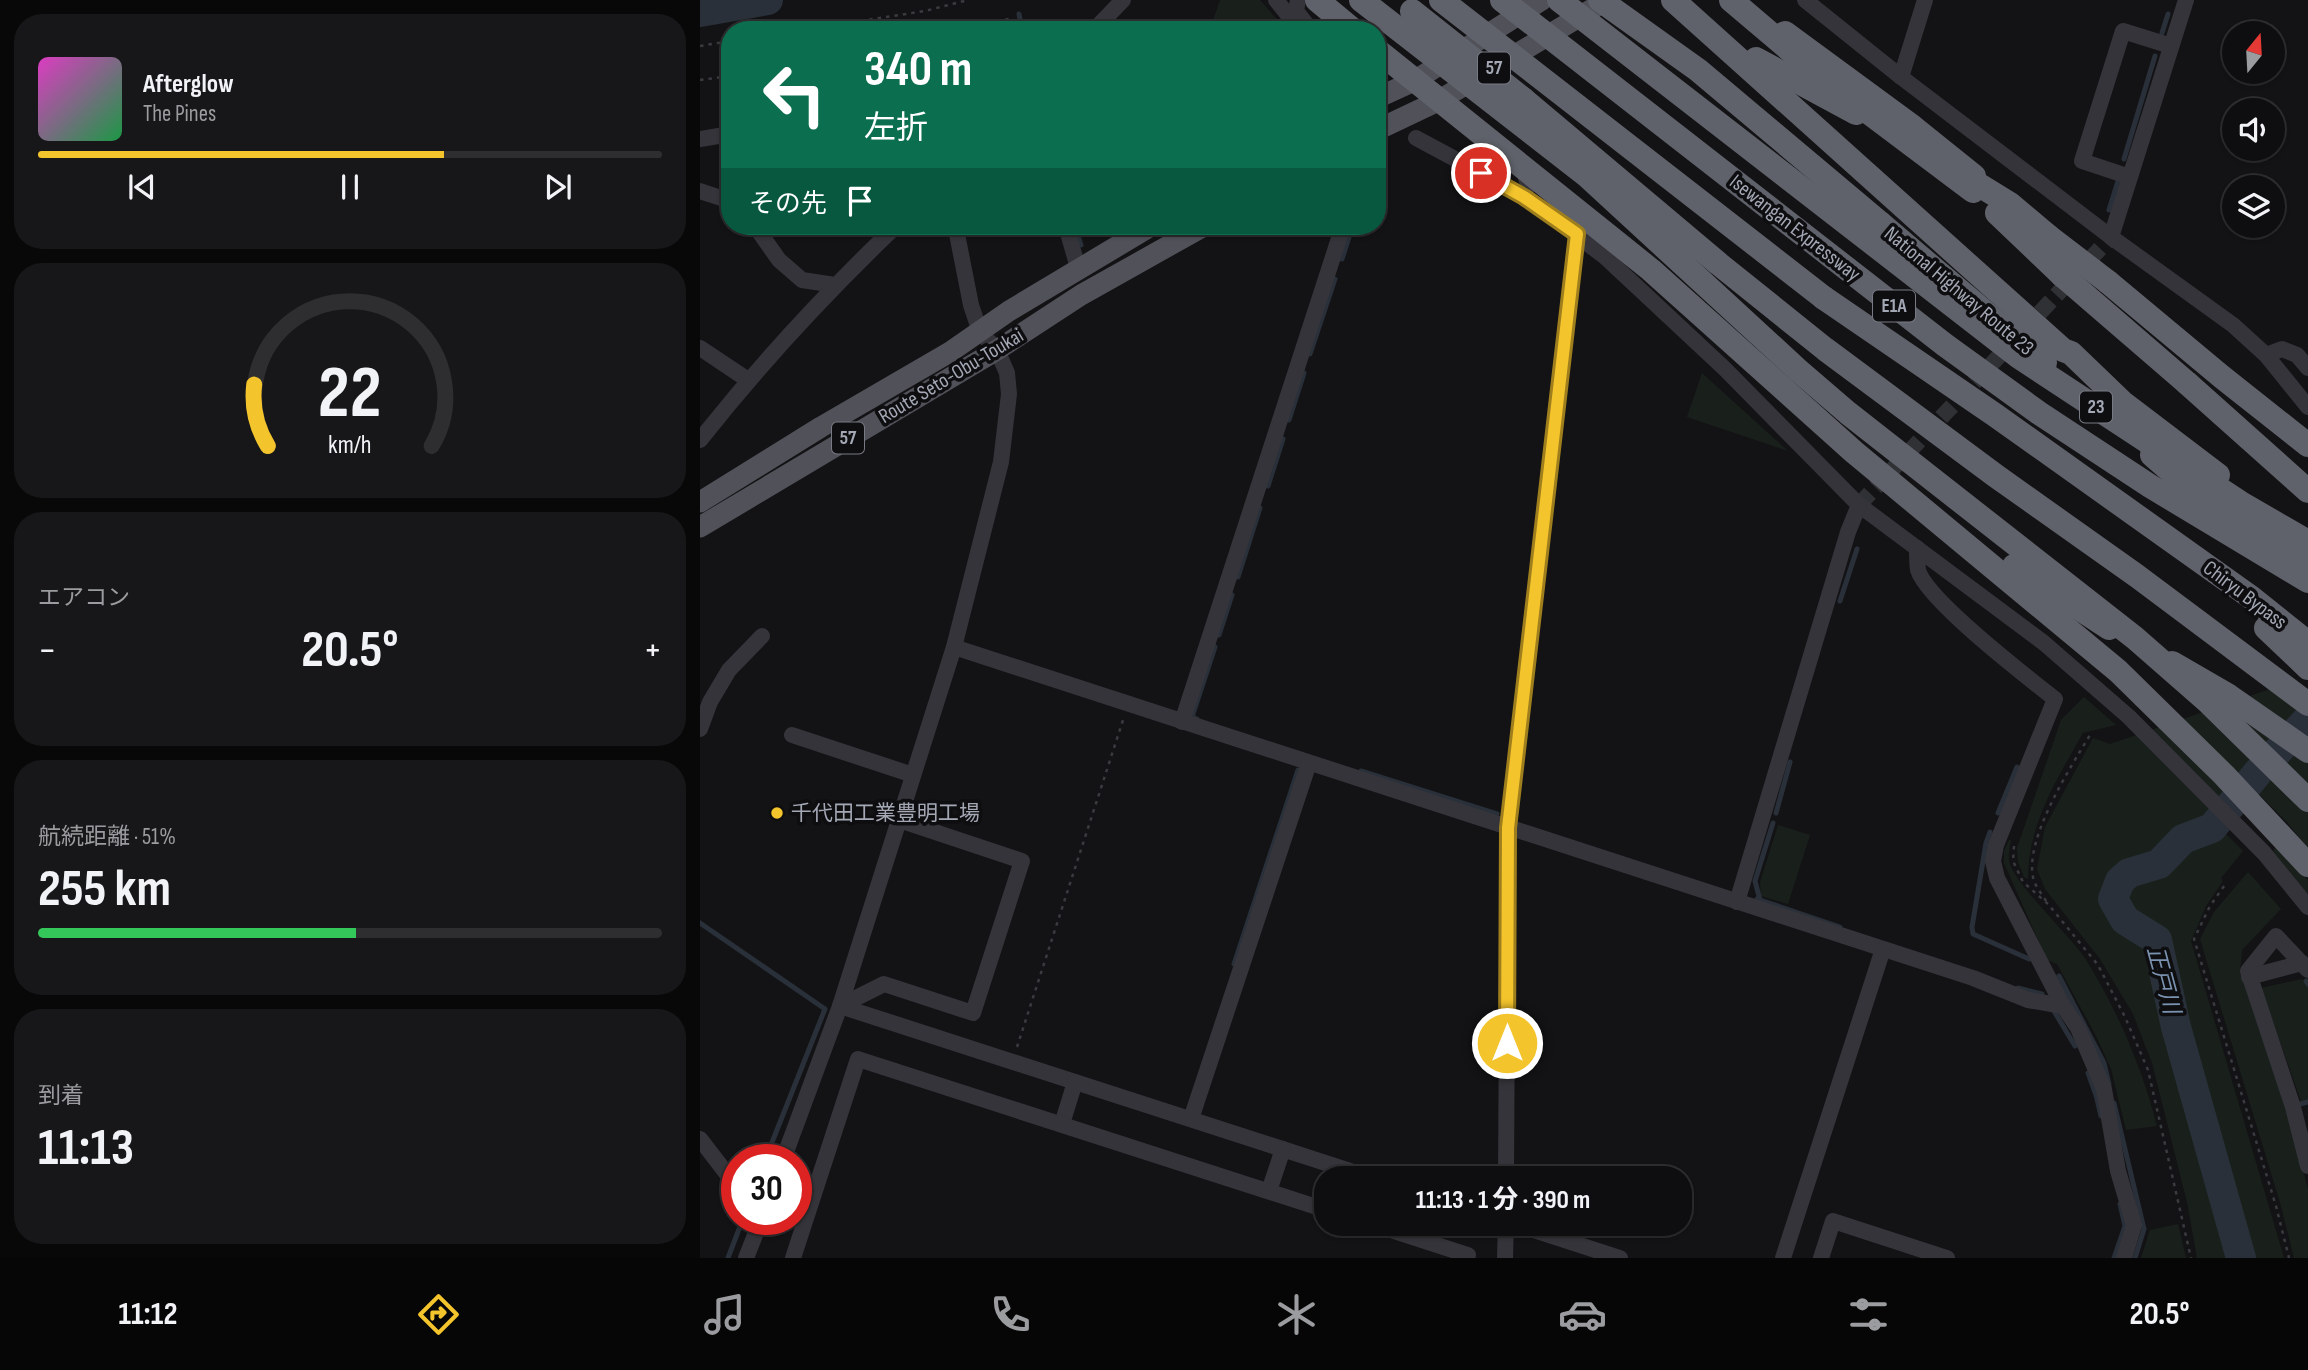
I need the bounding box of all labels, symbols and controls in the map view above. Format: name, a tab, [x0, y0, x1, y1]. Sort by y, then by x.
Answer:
north arrow	[2222, 21, 2286, 84]
map controls	[2222, 21, 2285, 238]
text: 340 m	[864, 41, 972, 100]
icon: left	[749, 49, 840, 140]
road number: 57	[1478, 52, 1510, 83]
text: Afterglow	[143, 69, 234, 100]
button: sound	[2222, 98, 2285, 161]
text: The Pines	[143, 100, 216, 128]
text: 左折	[864, 109, 928, 148]
pin	[1451, 143, 1511, 203]
icon: arrive	[1462, 154, 1500, 192]
icon: previous	[123, 168, 161, 206]
icon: pause	[331, 168, 369, 206]
icon: next	[539, 168, 577, 206]
street label: Isewangan Expressway	[1725, 169, 1865, 287]
button: layers	[2222, 175, 2285, 238]
icon: arrive	[841, 182, 879, 220]
text: その先	[749, 189, 827, 220]
street label: National Highway Route 23	[1879, 221, 2039, 361]
road number: E1A	[1873, 290, 1915, 322]
street label: Route Seto-Obu-Toukai	[874, 323, 1028, 429]
text: 22	[318, 351, 382, 439]
road number: 23	[2080, 392, 2112, 422]
road number: 57	[832, 422, 864, 453]
text: km/h	[328, 430, 372, 461]
street label: Chiryu Bypass	[2198, 555, 2292, 635]
text: エアコン	[38, 584, 130, 612]
text: 20.5°	[301, 619, 399, 682]
text: −	[38, 628, 57, 673]
text: +	[643, 628, 662, 673]
place label: 千代田工業豊明工場	[791, 801, 980, 826]
marker: 千代田工業豊明工場	[769, 805, 785, 821]
text: 航続距離 · 51%	[38, 823, 176, 851]
text: 255 km	[38, 858, 171, 921]
water label: 正戸川	[2141, 943, 2186, 1020]
position arrow	[1470, 1006, 1544, 1080]
text: 到着	[38, 1082, 84, 1110]
text: 11:13	[38, 1117, 134, 1180]
speed limit sign: 30	[721, 1144, 812, 1235]
text: 11:13 · 1 分 · 390 m	[1416, 1185, 1590, 1216]
icon: directions	[414, 1290, 463, 1339]
icon: music	[700, 1290, 749, 1339]
icon: phone	[986, 1290, 1035, 1339]
icon: climate	[1272, 1290, 1321, 1339]
icon: car	[1558, 1290, 1607, 1339]
icon: filters	[1844, 1290, 1893, 1339]
text: 11:12	[118, 1295, 178, 1334]
text: 20.5°	[2130, 1295, 2189, 1334]

